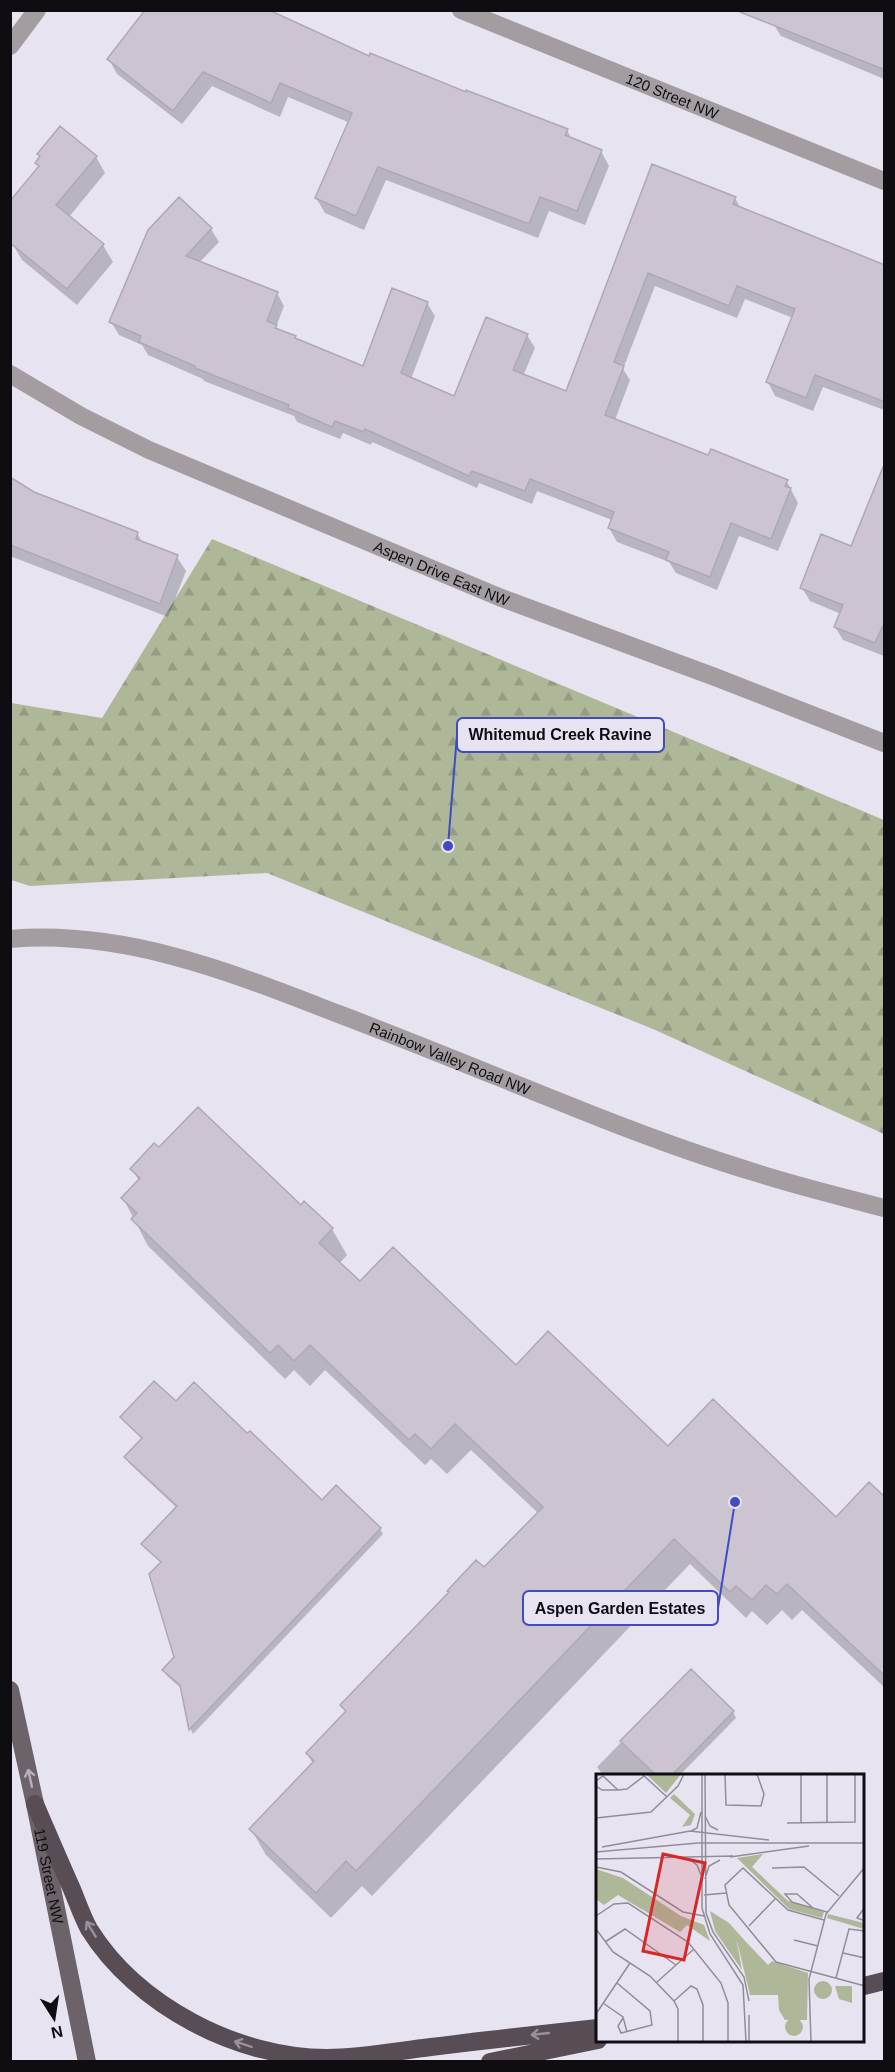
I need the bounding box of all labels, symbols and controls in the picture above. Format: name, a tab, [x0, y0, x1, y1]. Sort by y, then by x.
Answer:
street label: 120 Street NW	[624, 69, 722, 122]
street label: Aspen Drive East NW	[372, 537, 513, 609]
callout: Whitemud Creek Ravine	[457, 718, 664, 752]
text: Whitemud Creek Ravine	[468, 726, 652, 743]
street label: Rainbow Valley Road NW	[367, 1018, 534, 1098]
callout: Aspen Garden Estates	[523, 1591, 718, 1625]
text: Aspen Garden Estates	[535, 1600, 705, 1617]
one-way arrow	[23, 1768, 35, 1787]
inset map	[596, 1774, 865, 2042]
street label: 119 Street NW	[32, 1826, 68, 1926]
one-way arrow	[84, 1920, 97, 1937]
north arrow	[24, 1988, 84, 2048]
text: N	[50, 2023, 64, 2042]
one-way arrow	[530, 2029, 550, 2040]
one-way arrow	[234, 2038, 253, 2049]

